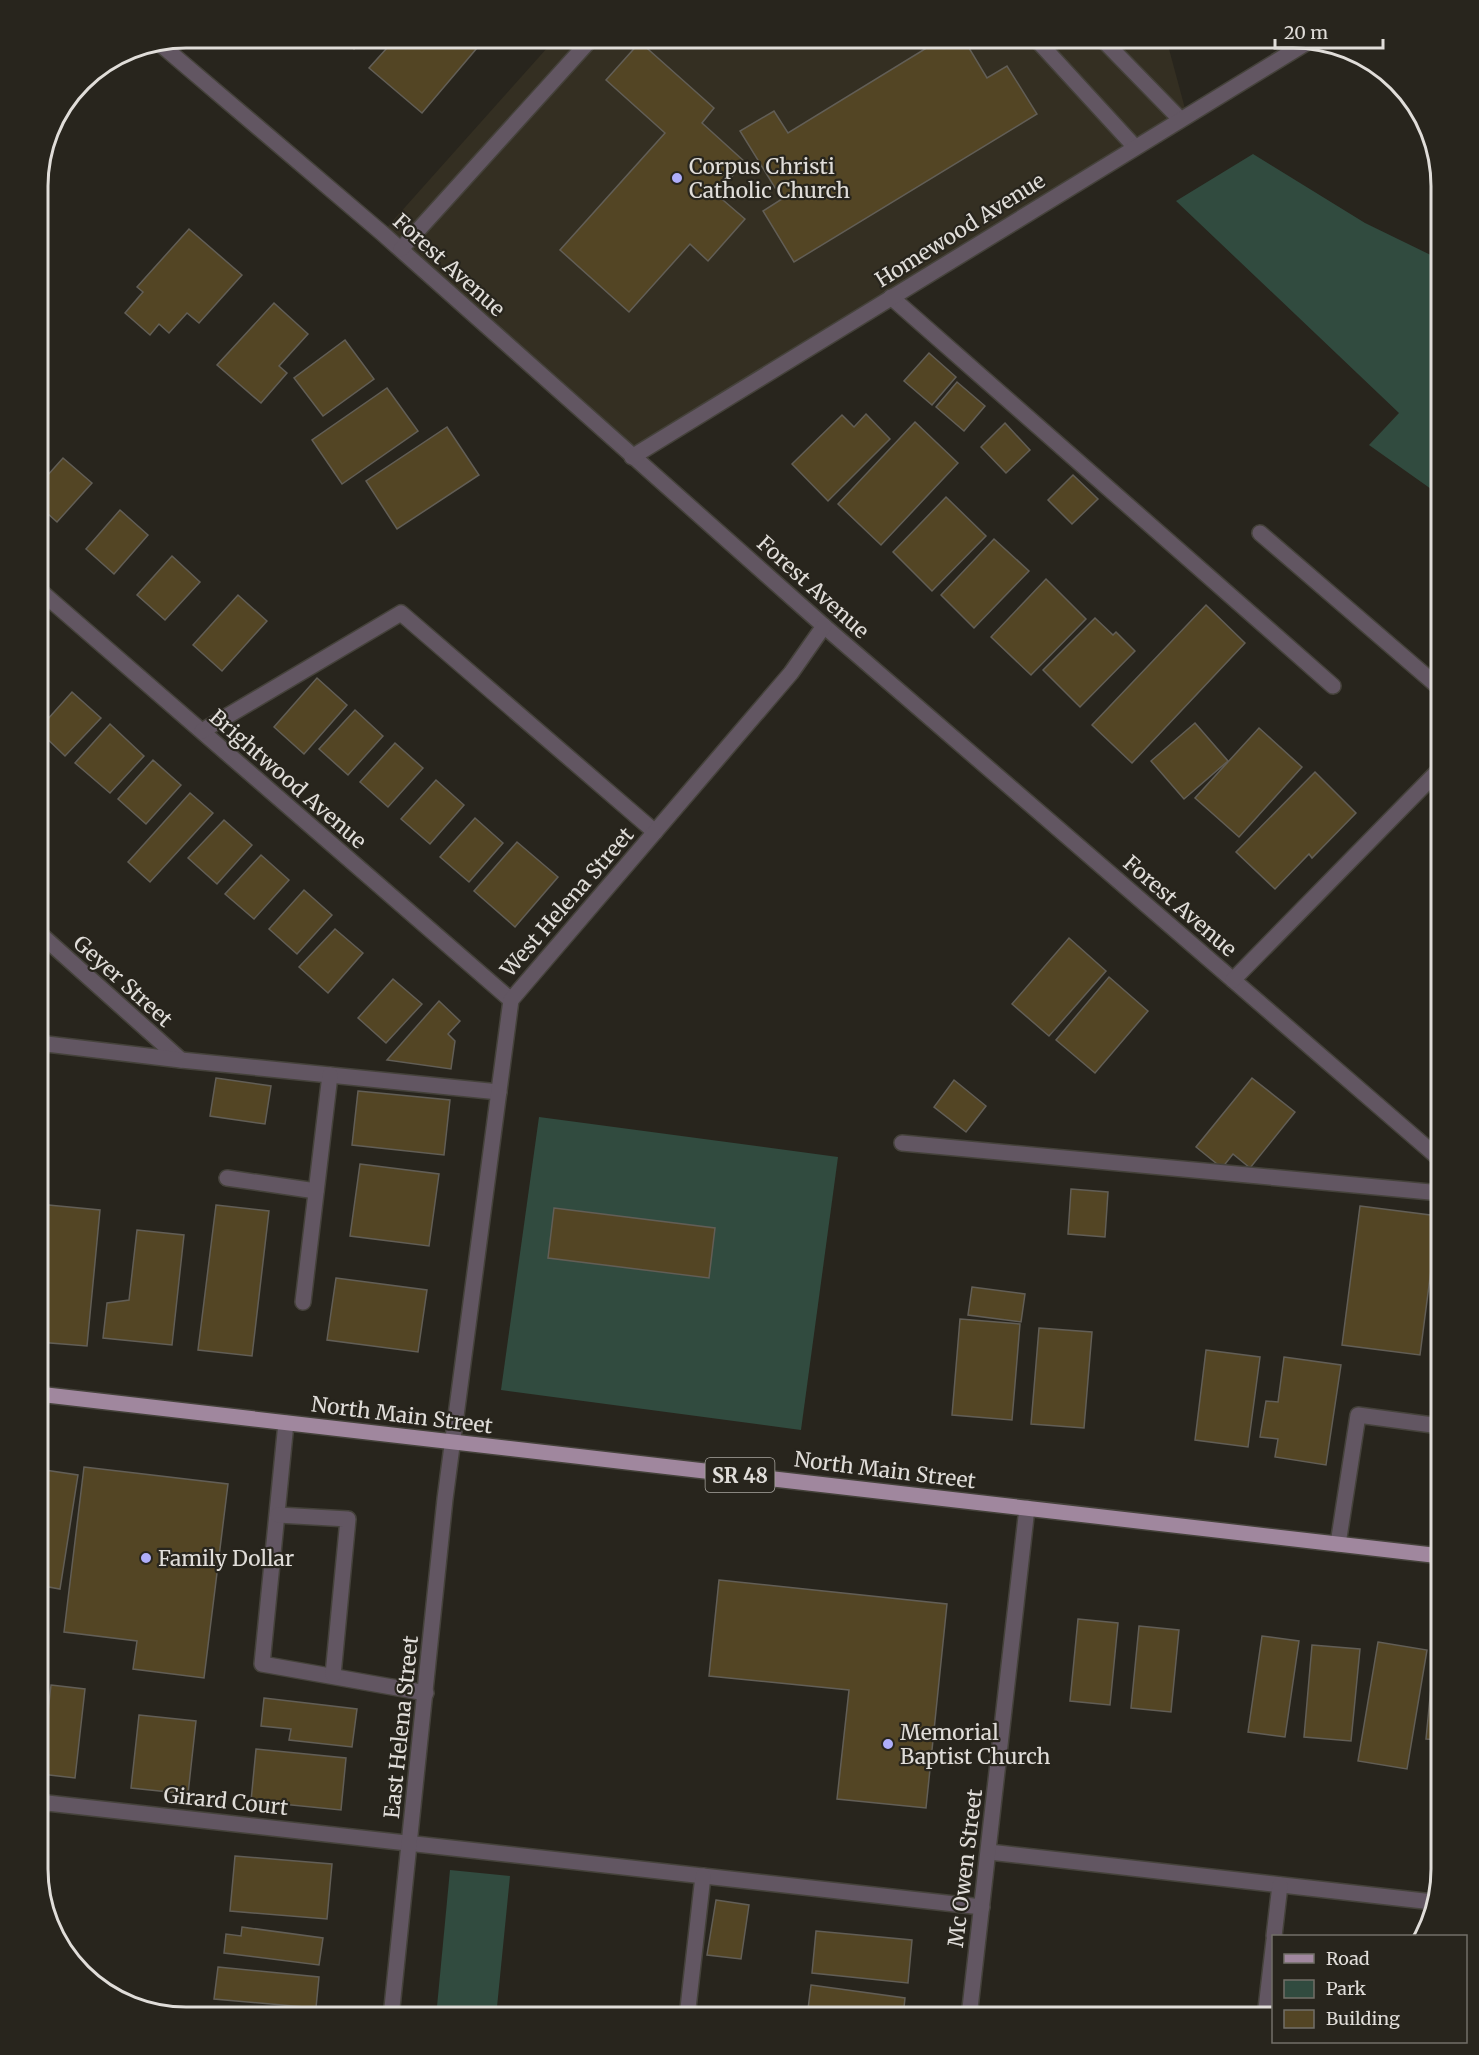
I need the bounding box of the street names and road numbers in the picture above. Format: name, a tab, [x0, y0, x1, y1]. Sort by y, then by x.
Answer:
street label: Homewood Avenue	[870, 167, 1050, 293]
street label: Forest Avenue	[387, 208, 511, 322]
street label: Forest Avenue	[751, 530, 875, 644]
street label: Brightwood Avenue	[204, 704, 372, 855]
street label: West Helena Street	[494, 822, 639, 983]
street label: Forest Avenue	[1118, 849, 1242, 963]
street label: Geyer Street	[68, 929, 178, 1033]
street label: North Main Street	[310, 1390, 494, 1440]
street label: North Main Street	[793, 1445, 977, 1495]
road number: SR 48	[706, 1458, 774, 1492]
street label: East Helena Street	[378, 1634, 424, 1820]
street label: Girard Court	[162, 1781, 290, 1821]
street label: Mc Owen Street	[942, 1787, 988, 1949]

